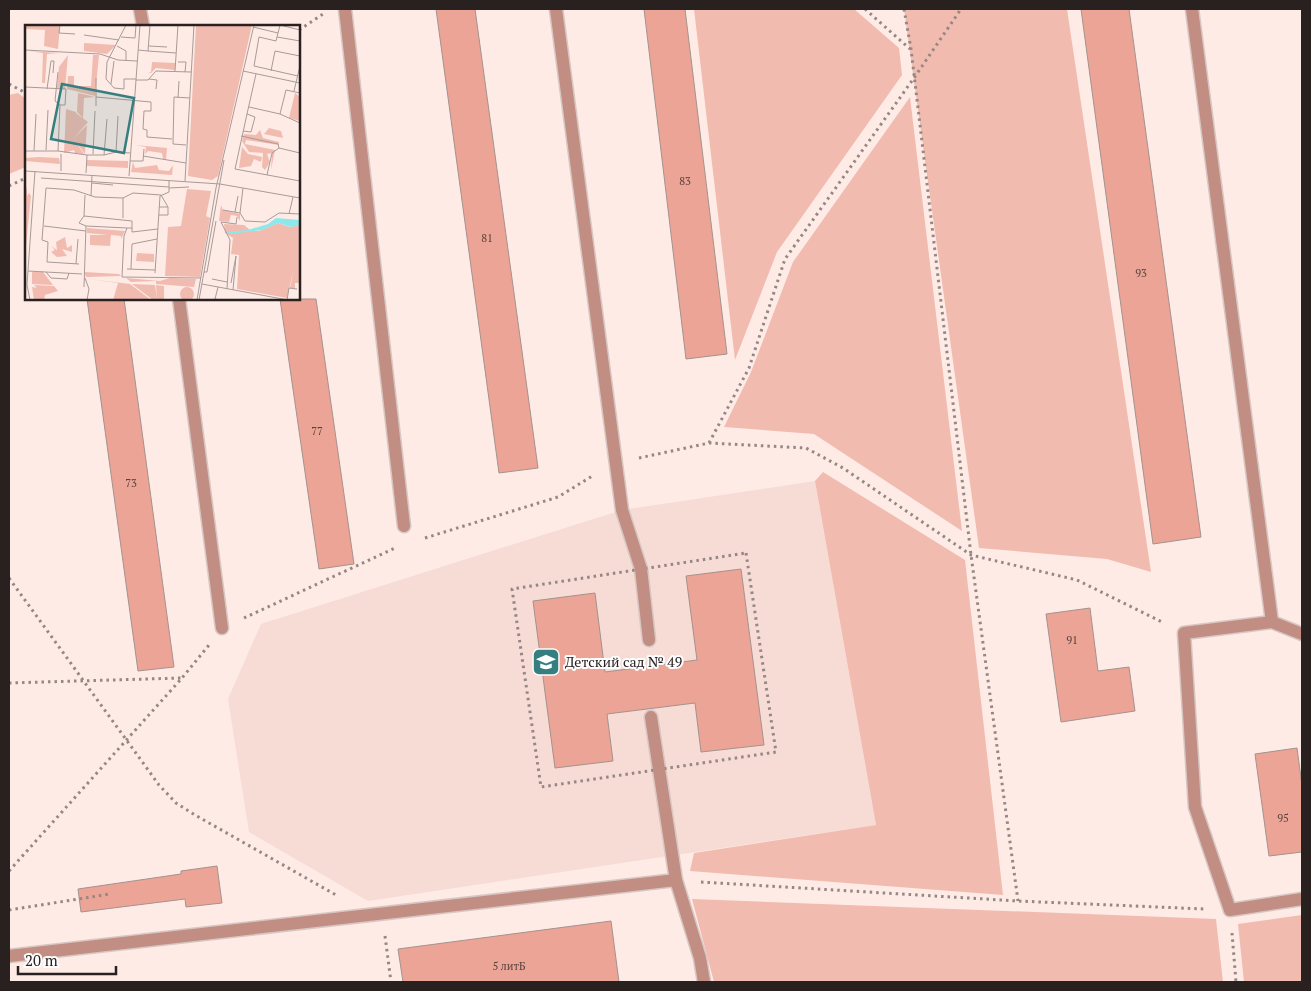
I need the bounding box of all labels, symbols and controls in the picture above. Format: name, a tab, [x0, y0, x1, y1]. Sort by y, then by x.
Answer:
inset map	[25, 25, 300, 300]
house number: 83	[679, 174, 691, 188]
house number: 81	[481, 231, 493, 245]
house number: 93	[1135, 266, 1147, 280]
house number: 77	[311, 424, 323, 438]
house number: 73	[125, 476, 137, 490]
house number: 91	[1066, 633, 1078, 647]
school or university icon: Детский сад № 49	[531, 647, 561, 677]
place label: Детский сад № 49	[565, 652, 682, 671]
house number: 95	[1277, 811, 1289, 825]
scale bar	[18, 944, 115, 976]
text: 20 m	[25, 950, 58, 970]
house number: 5 литБ	[492, 959, 526, 973]

